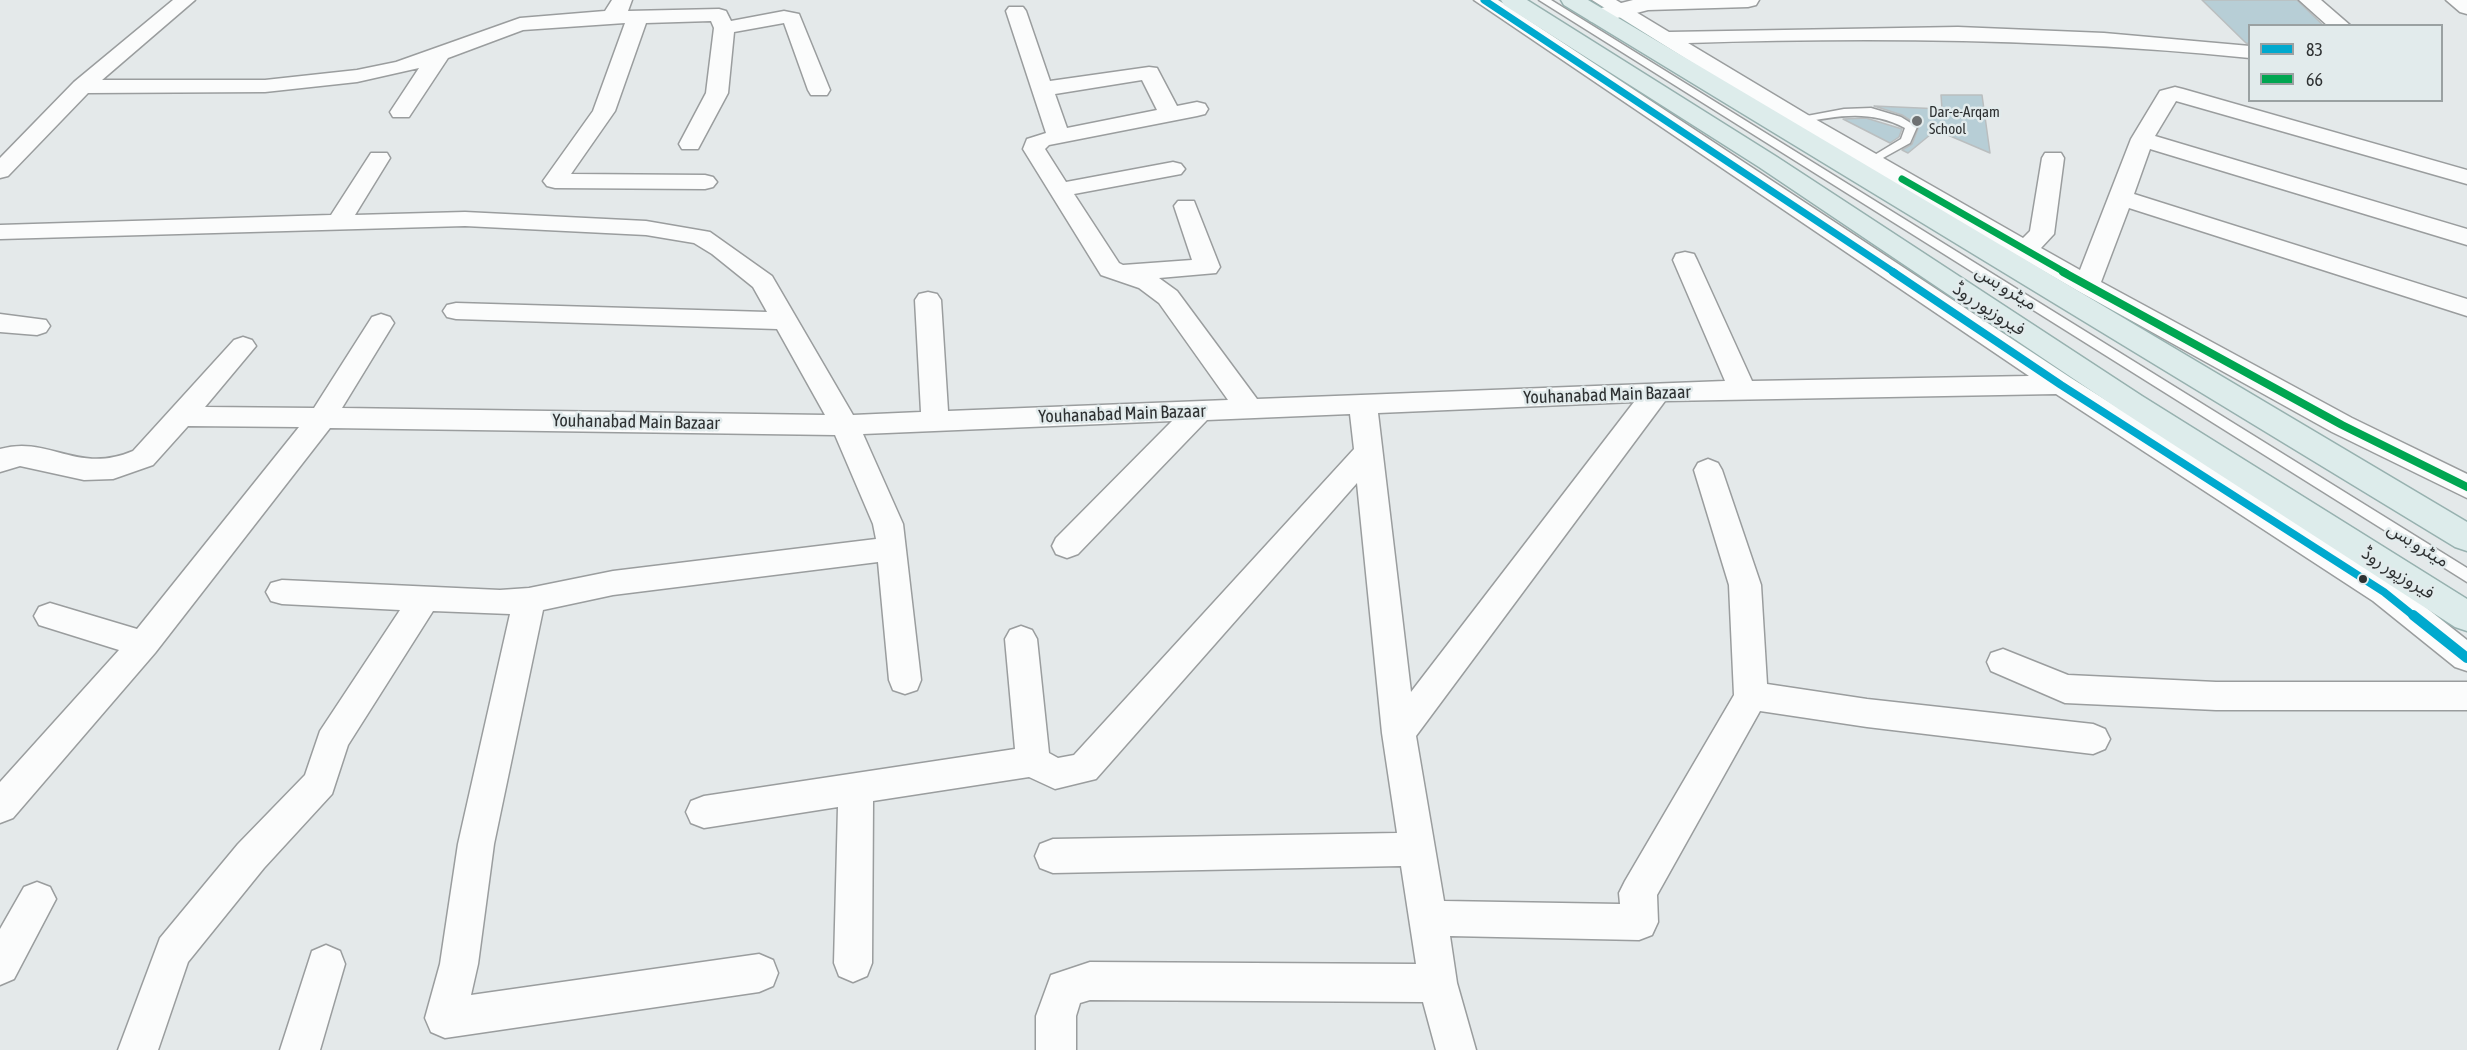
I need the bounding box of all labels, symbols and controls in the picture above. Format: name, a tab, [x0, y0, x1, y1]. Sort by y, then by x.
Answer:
legend	[2248, 24, 2443, 102]
text: 83	[2306, 39, 2323, 60]
text: 66	[2306, 69, 2323, 90]
place label: Dar-e-Arqam School	[1929, 103, 2000, 138]
marker: Dar-e-Arqam School	[1910, 114, 1924, 128]
street label: میٹرو بس	[1971, 261, 2041, 315]
street label: فیروزپور روڈ	[1949, 278, 2029, 340]
street label: Youhanabad Main Bazaar	[1523, 381, 1691, 409]
street label: Youhanabad Main Bazaar	[1038, 400, 1206, 428]
street label: Youhanabad Main Bazaar	[552, 410, 720, 434]
street label: میٹرو بس	[2383, 518, 2453, 572]
street label: فیروزپور روڈ	[2357, 542, 2439, 604]
unlabelled marker	[2357, 573, 2369, 585]

